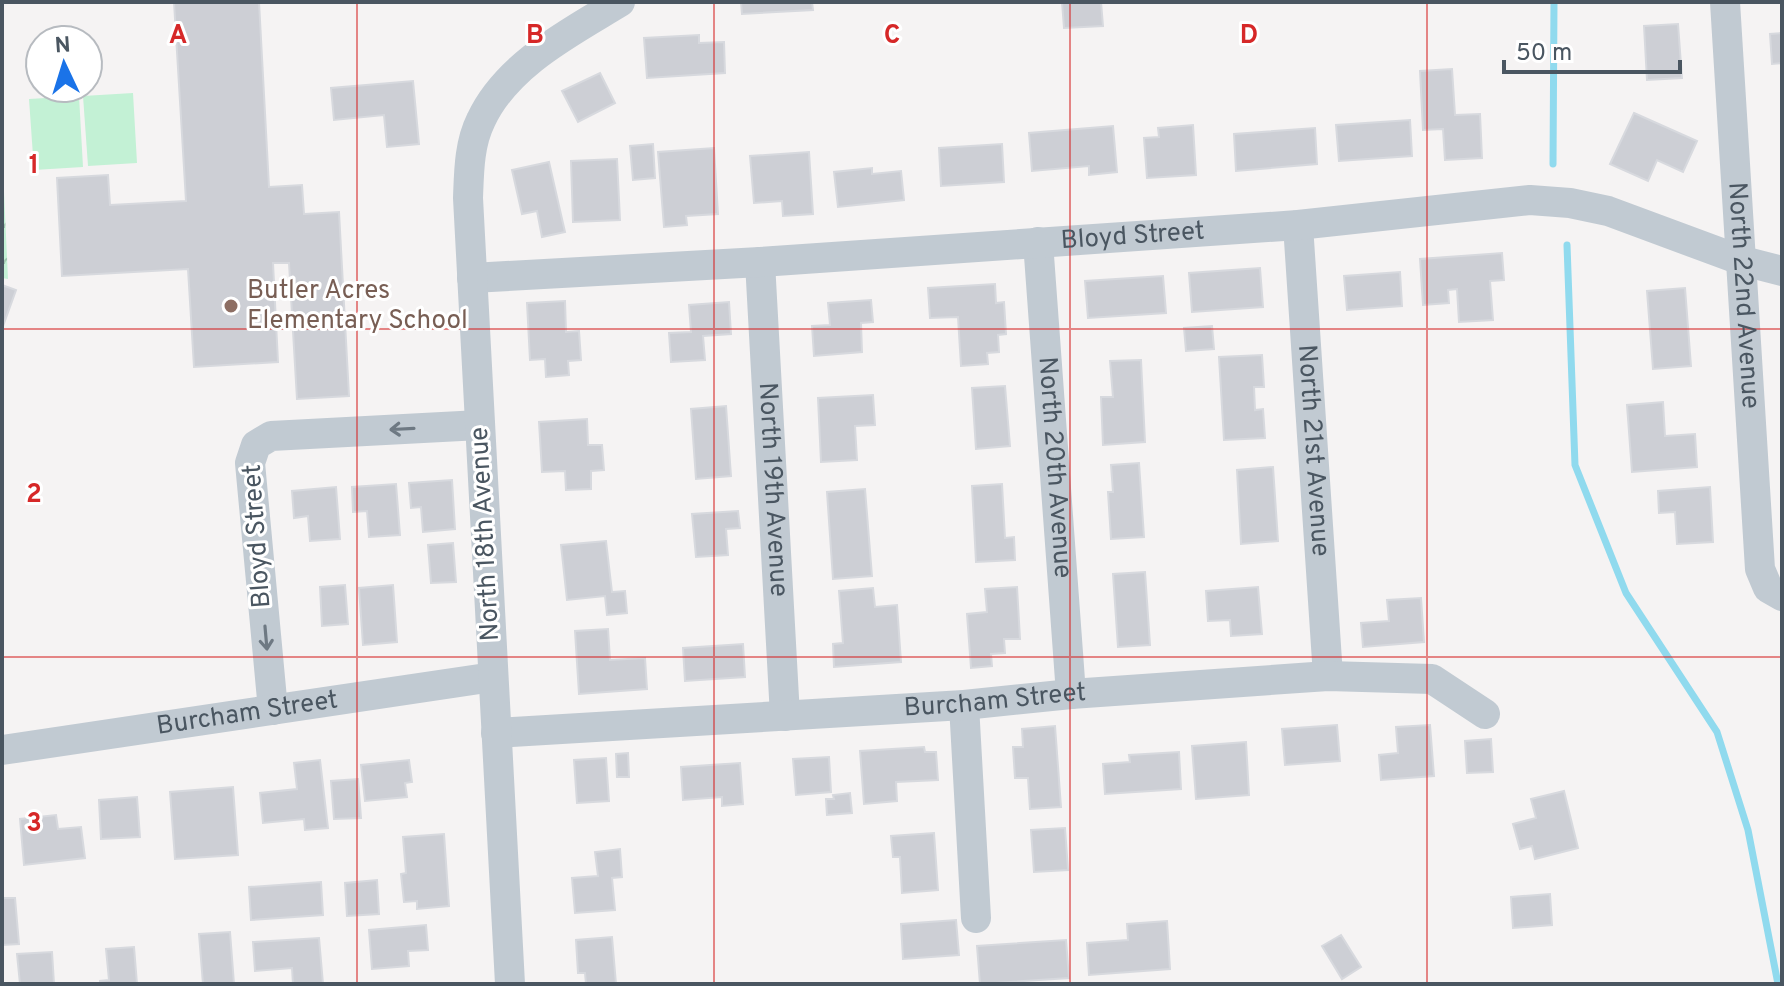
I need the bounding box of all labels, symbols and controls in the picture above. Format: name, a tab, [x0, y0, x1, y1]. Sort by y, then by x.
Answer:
text: A	[169, 20, 187, 53]
text: B	[526, 20, 544, 53]
text: C	[884, 20, 900, 53]
text: D	[1240, 20, 1258, 53]
north arrow	[24, 24, 104, 104]
scale bar	[1504, 24, 1680, 74]
text: N	[54, 33, 72, 61]
text: 50 m	[1516, 39, 1572, 69]
text: 1	[29, 150, 39, 183]
street label: North 22nd Avenue	[1720, 181, 1767, 410]
street label: Bloyd Street	[1060, 215, 1206, 258]
place label: Butler Acres Elementary School	[247, 275, 468, 338]
marker: Butler Acres Elementary School	[222, 297, 240, 315]
street label: North 21st Avenue	[1289, 343, 1337, 558]
street label: North 20th Avenue	[1030, 355, 1079, 579]
street label: North 19th Avenue	[750, 382, 795, 598]
one-way arrow	[389, 422, 416, 437]
street label: North 18th Avenue	[464, 426, 508, 642]
street label: Bloyd Street	[237, 463, 279, 609]
text: 2	[26, 479, 42, 512]
one-way arrow	[259, 624, 274, 650]
street label: Burcham Street	[903, 676, 1087, 725]
street label: Burcham Street	[154, 684, 340, 743]
text: 3	[26, 808, 42, 841]

